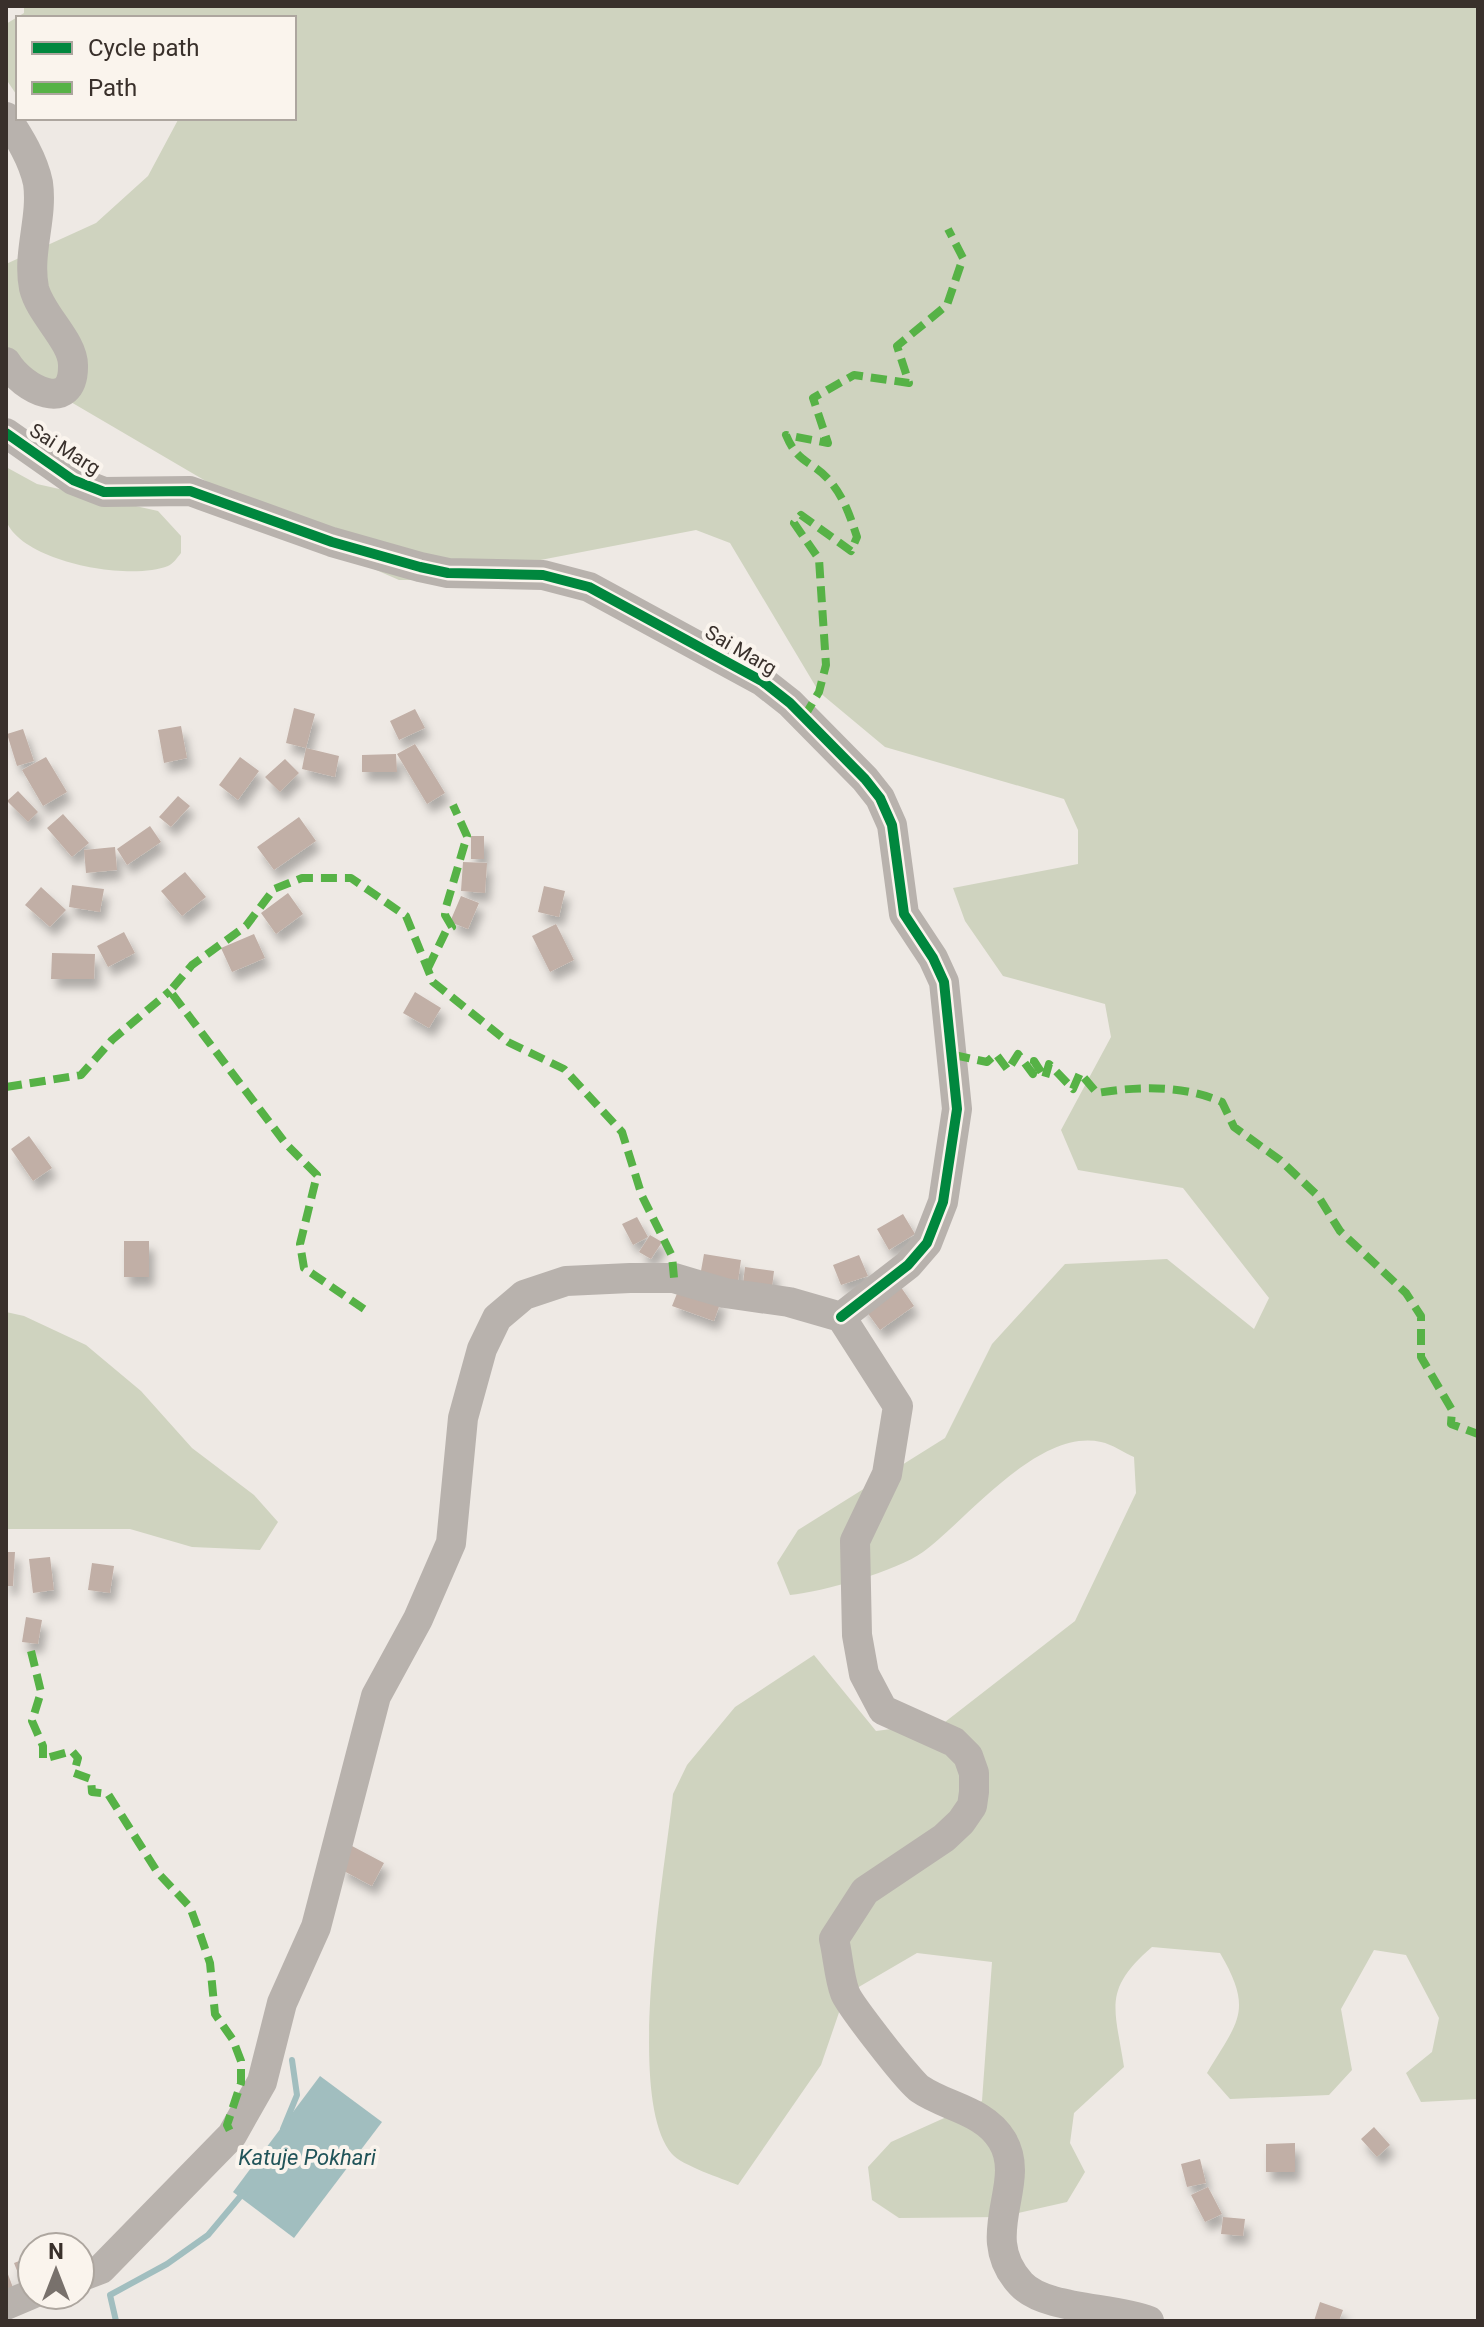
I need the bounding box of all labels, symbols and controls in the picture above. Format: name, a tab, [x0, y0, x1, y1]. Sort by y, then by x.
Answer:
legend	[16, 16, 296, 120]
text: Cycle path	[88, 34, 200, 62]
text: Path	[88, 74, 137, 102]
street label: Sai Marg	[25, 418, 105, 480]
street label: Sai Marg	[701, 620, 781, 680]
water label: Katuje Pokhari	[238, 2145, 377, 2170]
north arrow	[16, 2231, 96, 2311]
text: N	[48, 2239, 64, 2264]

